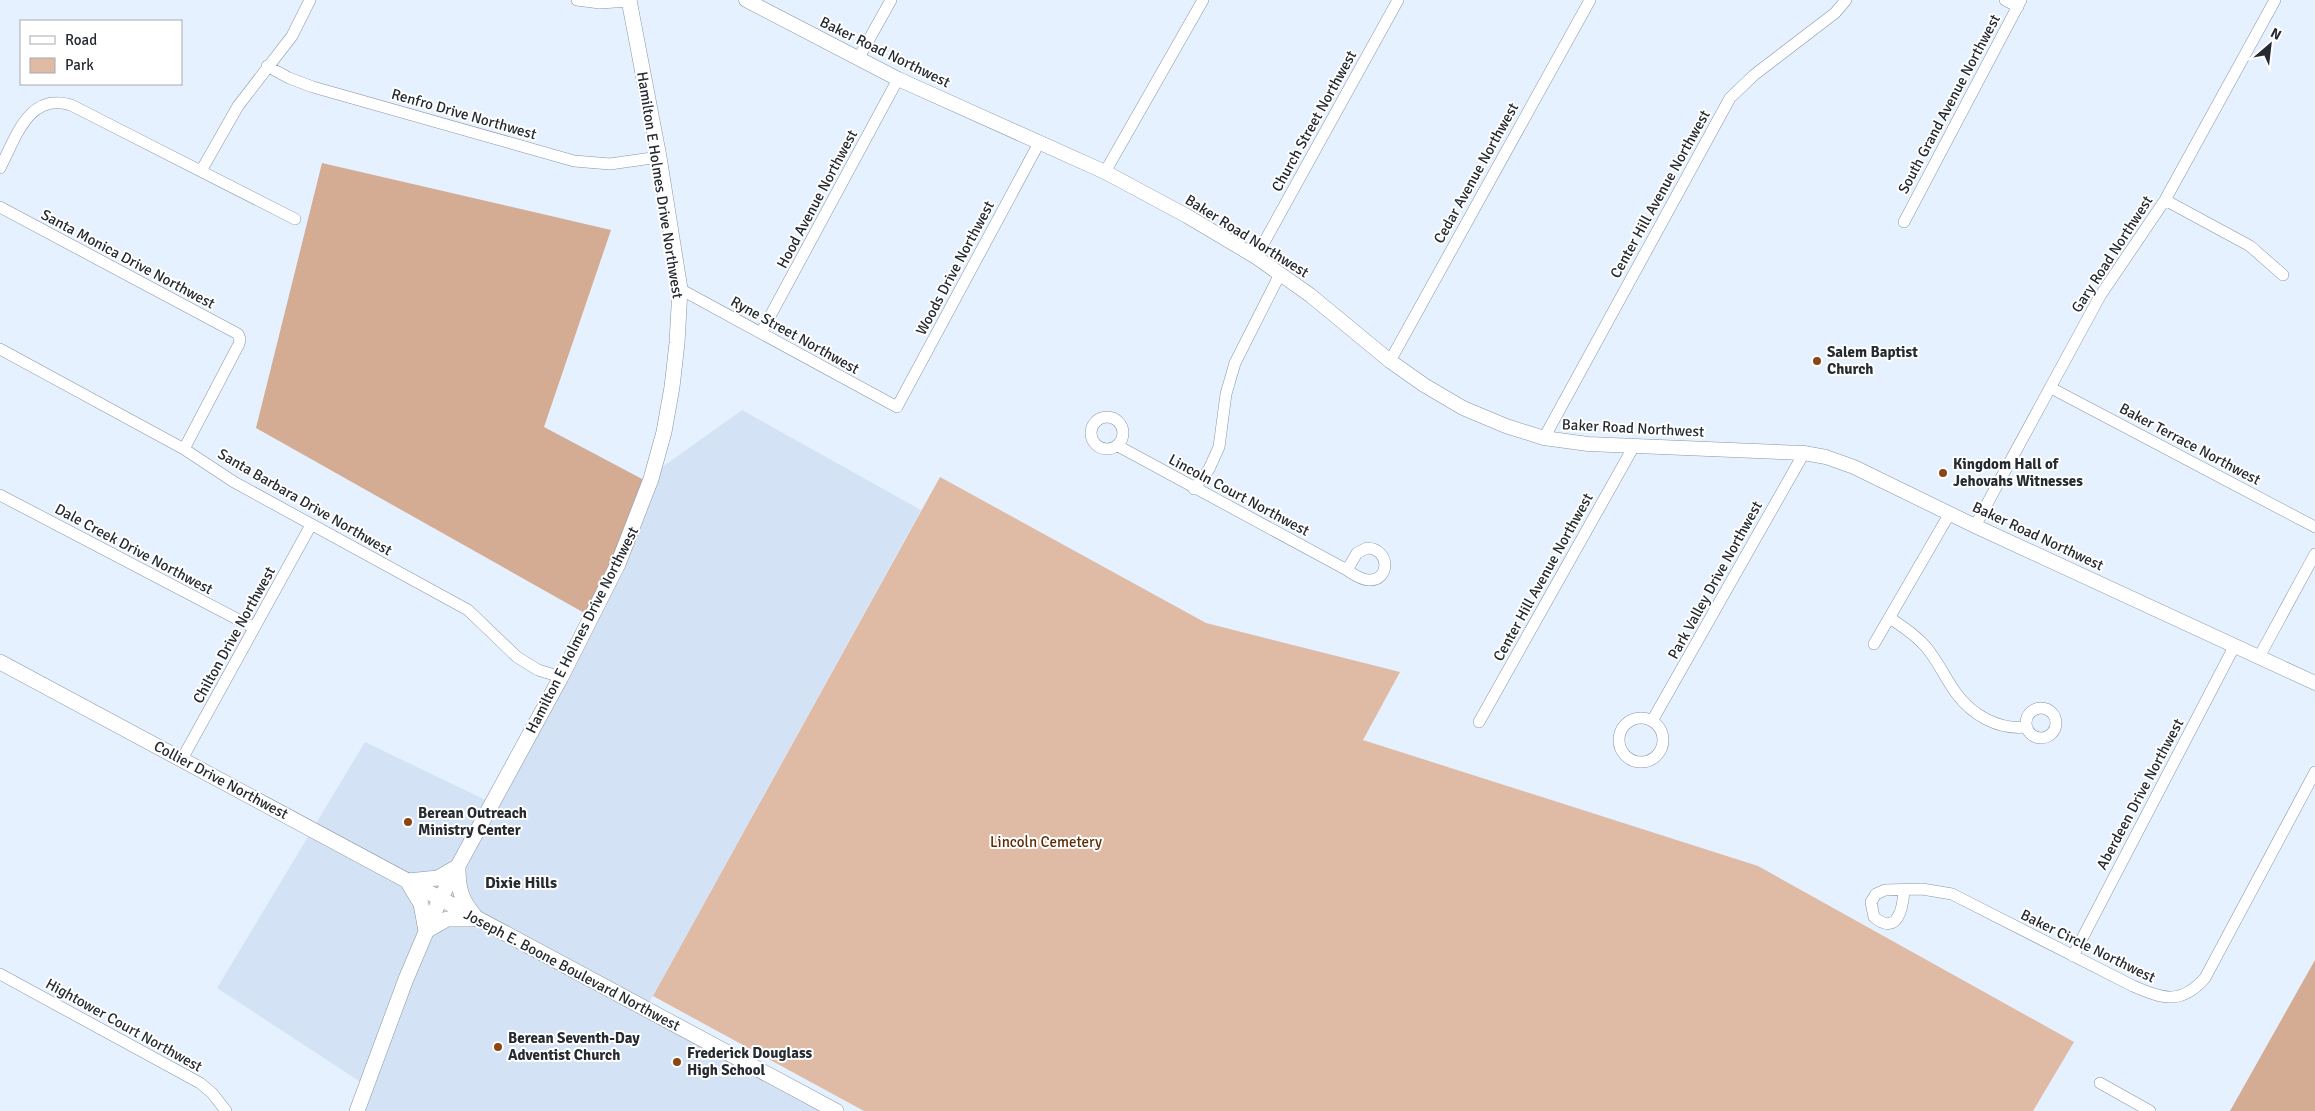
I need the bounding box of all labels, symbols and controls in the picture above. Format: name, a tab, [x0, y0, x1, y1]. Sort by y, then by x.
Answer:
street label: South Grand Avenue Northwest	[1894, 11, 2004, 197]
street label: Baker Road Northwest	[817, 13, 953, 91]
legend	[20, 20, 182, 85]
north arrow	[2245, 20, 2295, 70]
text: N	[2268, 24, 2284, 44]
text: Road	[65, 31, 97, 49]
street label: Church Street Northwest	[1268, 47, 1360, 195]
text: Park	[65, 56, 94, 74]
street label: Hamilton E Holmes Drive Northwest	[633, 70, 687, 300]
street label: Renfro Drive Northwest	[389, 85, 539, 143]
street label: Cedar Avenue Northwest	[1430, 100, 1522, 246]
street label: Center Hill Avenue Northwest	[1606, 107, 1714, 281]
street label: Hood Avenue Northwest	[773, 127, 861, 271]
street label: Baker Road Northwest	[1182, 191, 1312, 281]
street label: Gary Road Northwest	[2067, 192, 2157, 316]
street label: Woods Drive Northwest	[912, 198, 998, 338]
street label: Santa Monica Drive Northwest	[38, 205, 218, 313]
street label: Ryne Street Northwest	[728, 292, 862, 378]
place label: Salem Baptist Church	[1827, 343, 1918, 378]
marker: Salem Baptist Church	[1811, 355, 1823, 367]
street label: Baker Terrace Northwest	[2116, 399, 2264, 489]
street label: Baker Road Northwest	[1561, 415, 1705, 441]
street label: Santa Barbara Drive Northwest	[215, 445, 395, 559]
street label: Lincoln Court Northwest	[1166, 450, 1312, 540]
place label: Kingdom Hall of Jehovahs Witnesses	[1953, 455, 2083, 490]
marker: Kingdom Hall of Jehovahs Witnesses	[1937, 467, 1949, 479]
street label: Center Hill Avenue Northwest	[1489, 490, 1597, 664]
street label: Park Valley Drive Northwest	[1664, 498, 1766, 662]
street label: Baker Road Northwest	[1970, 498, 2106, 574]
street label: Dale Creek Drive Northwest	[52, 500, 216, 598]
street label: Hamilton E Holmes Drive Northwest	[522, 524, 642, 736]
street label: Chilton Drive Northwest	[189, 563, 279, 707]
street label: Aberdeen Drive Northwest	[2093, 715, 2187, 873]
street label: Collier Drive Northwest	[151, 737, 291, 823]
place label: Berean Outreach Ministry Center	[418, 804, 527, 839]
marker: Berean Outreach Ministry Center	[402, 816, 414, 828]
park label: Lincoln Cemetery	[990, 833, 1102, 851]
district label: Dixie Hills	[485, 873, 557, 893]
street label: Joseph E. Boone Boulevard Northwest	[461, 905, 683, 1035]
street label: Baker Circle Northwest	[2018, 906, 2158, 986]
street label: Hightower Court Northwest	[43, 974, 205, 1076]
place label: Berean Seventh-Day Adventist Church	[508, 1029, 640, 1064]
marker: Berean Seventh-Day Adventist Church	[492, 1041, 504, 1053]
place label: Frederick Douglass High School	[687, 1044, 813, 1079]
marker: Frederick Douglass High School	[671, 1056, 683, 1068]

